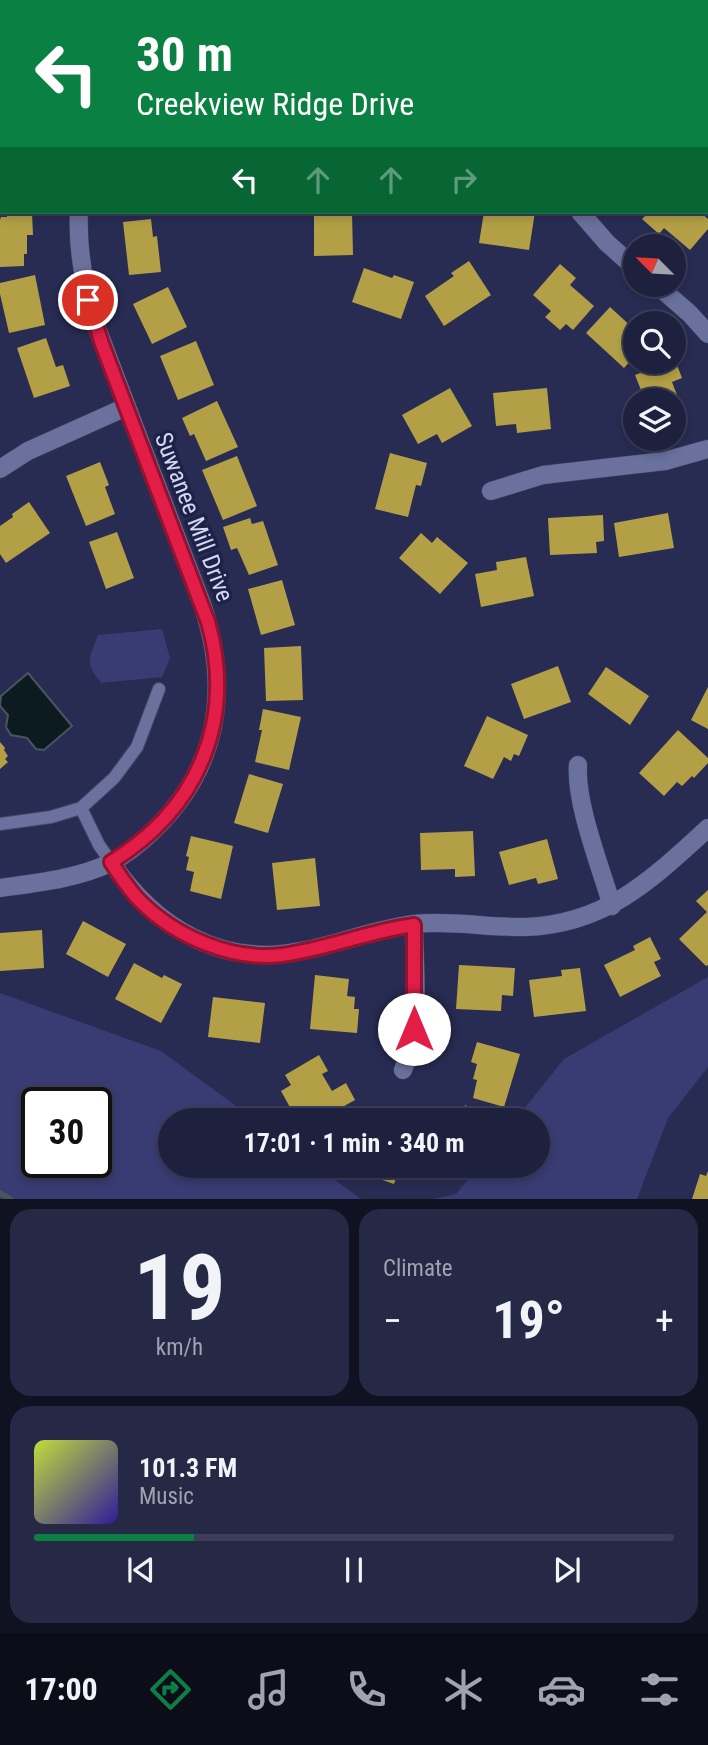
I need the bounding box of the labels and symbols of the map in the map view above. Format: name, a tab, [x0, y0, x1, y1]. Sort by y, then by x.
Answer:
north arrow	[623, 234, 686, 298]
pin	[58, 270, 118, 330]
street label: Suwanee Mill Drive	[149, 429, 239, 605]
position arrow	[377, 992, 451, 1066]
speed limit sign: 30	[21, 1087, 112, 1178]

